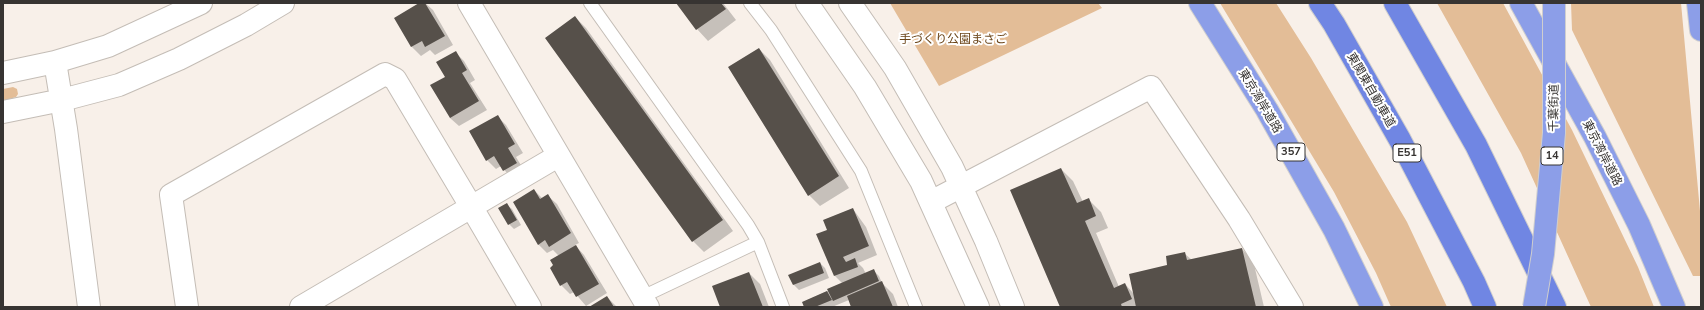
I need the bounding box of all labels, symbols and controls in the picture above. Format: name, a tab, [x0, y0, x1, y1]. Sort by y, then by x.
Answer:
park label: 手づくり公園まさご	[899, 32, 1007, 46]
street label: 東関東自動車道	[1344, 50, 1398, 130]
street label: 東京湾岸道路	[1235, 66, 1285, 136]
street label: 千葉街道	[1546, 84, 1562, 132]
street label: 東京湾岸道路	[1579, 118, 1625, 188]
road number: 357	[1277, 143, 1305, 161]
road number: E51	[1393, 144, 1421, 162]
road number: 14	[1541, 147, 1563, 165]

